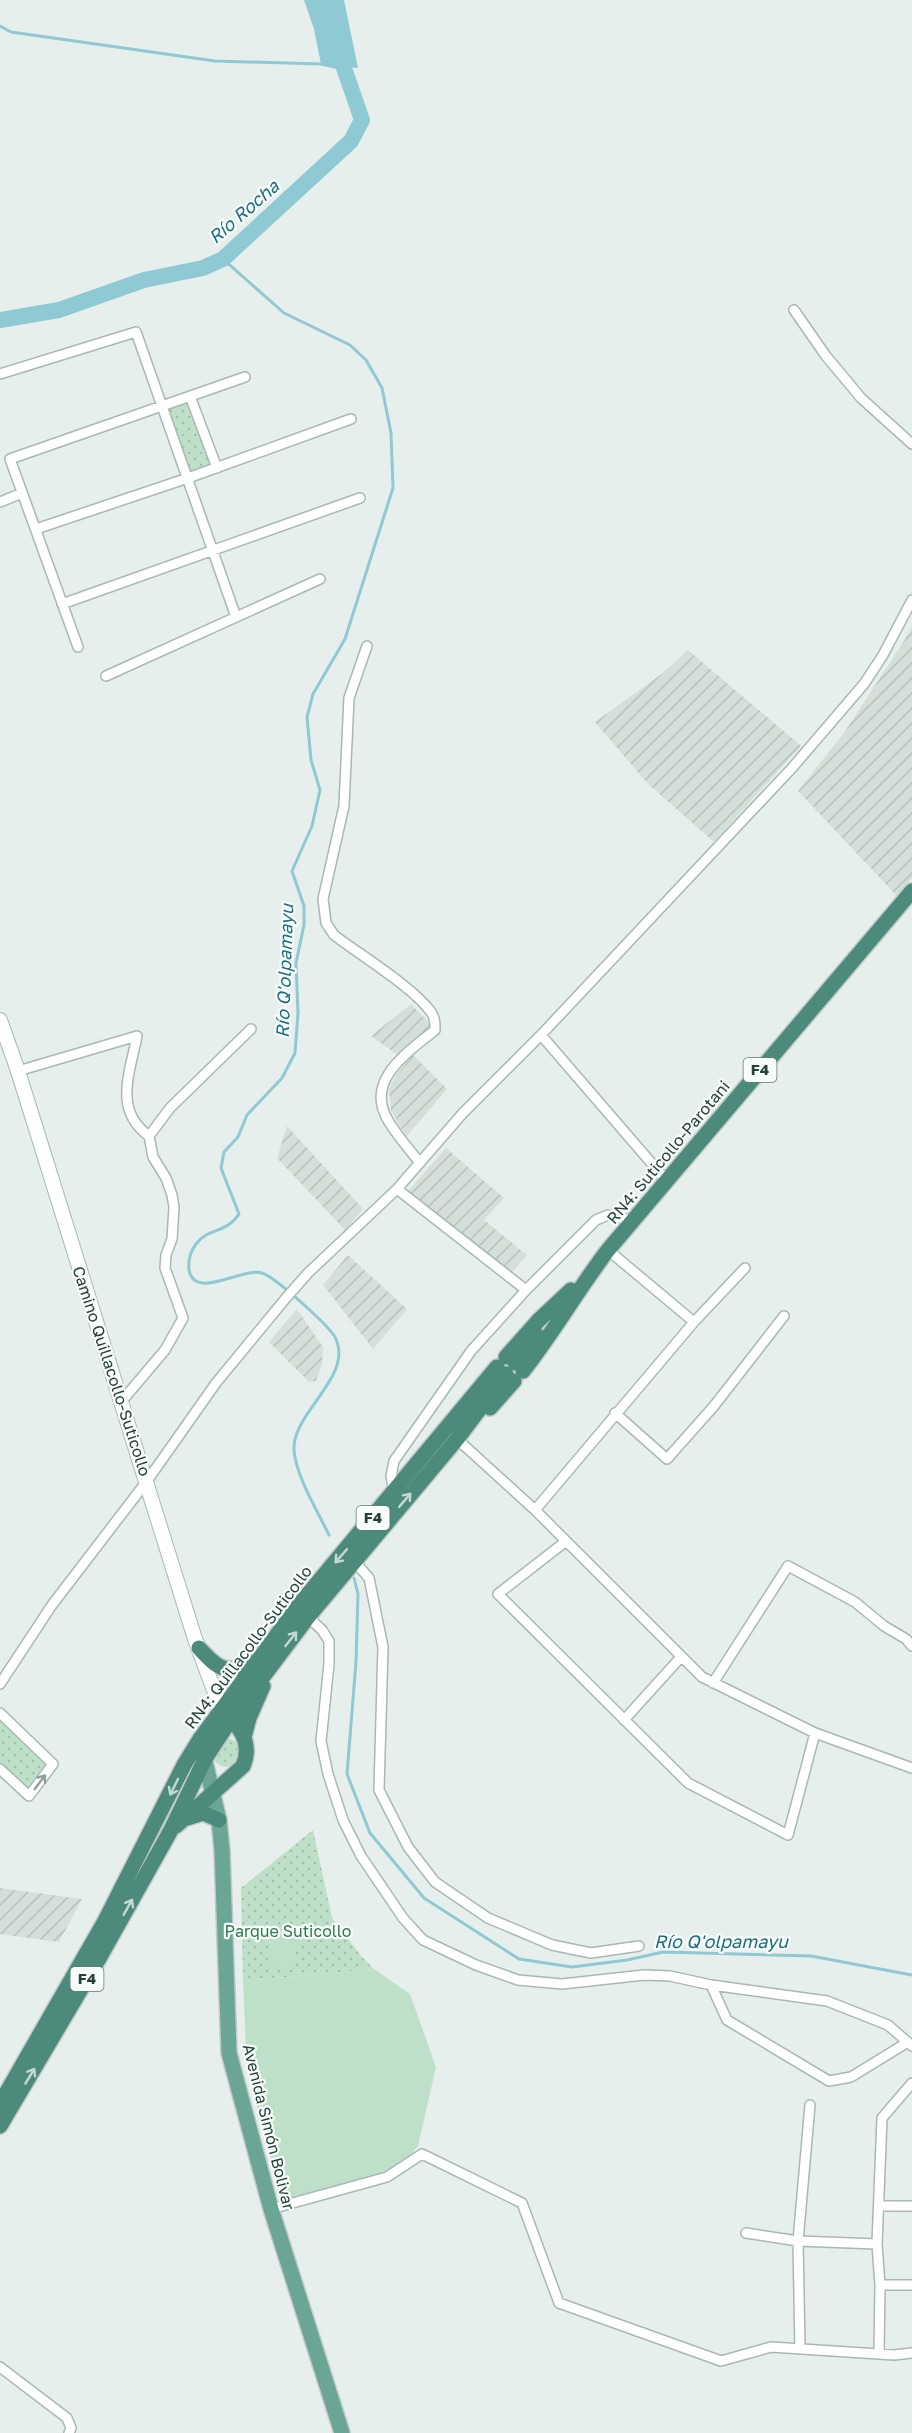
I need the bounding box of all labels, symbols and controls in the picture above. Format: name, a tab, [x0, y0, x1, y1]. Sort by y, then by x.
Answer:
water label: Río Rocha	[204, 174, 284, 248]
water label: Río Q'olpamayu	[271, 903, 297, 1038]
road number: F4	[744, 1058, 777, 1082]
street label: RN4: Suticollo-Parotani	[602, 1076, 734, 1228]
street label: Camino Quillacollo-Suticollo	[69, 1263, 155, 1479]
one-way arrow	[399, 1492, 412, 1508]
road number: F4	[356, 1506, 389, 1530]
one-way arrow	[334, 1548, 347, 1564]
street label: RN4: Quillacollo-Suticollo	[180, 1561, 316, 1733]
one-way arrow	[284, 1631, 297, 1647]
one-way arrow	[34, 1774, 47, 1790]
one-way arrow	[167, 1777, 179, 1795]
one-way arrow	[122, 1899, 134, 1916]
park label: Parque Suticollo	[225, 1921, 351, 1941]
water label: Río Q'olpamayu	[654, 1930, 789, 1952]
road number: F4	[70, 1967, 104, 1991]
street label: Avenida Simón Bolivar	[239, 2042, 299, 2212]
one-way arrow	[25, 2068, 37, 2085]

